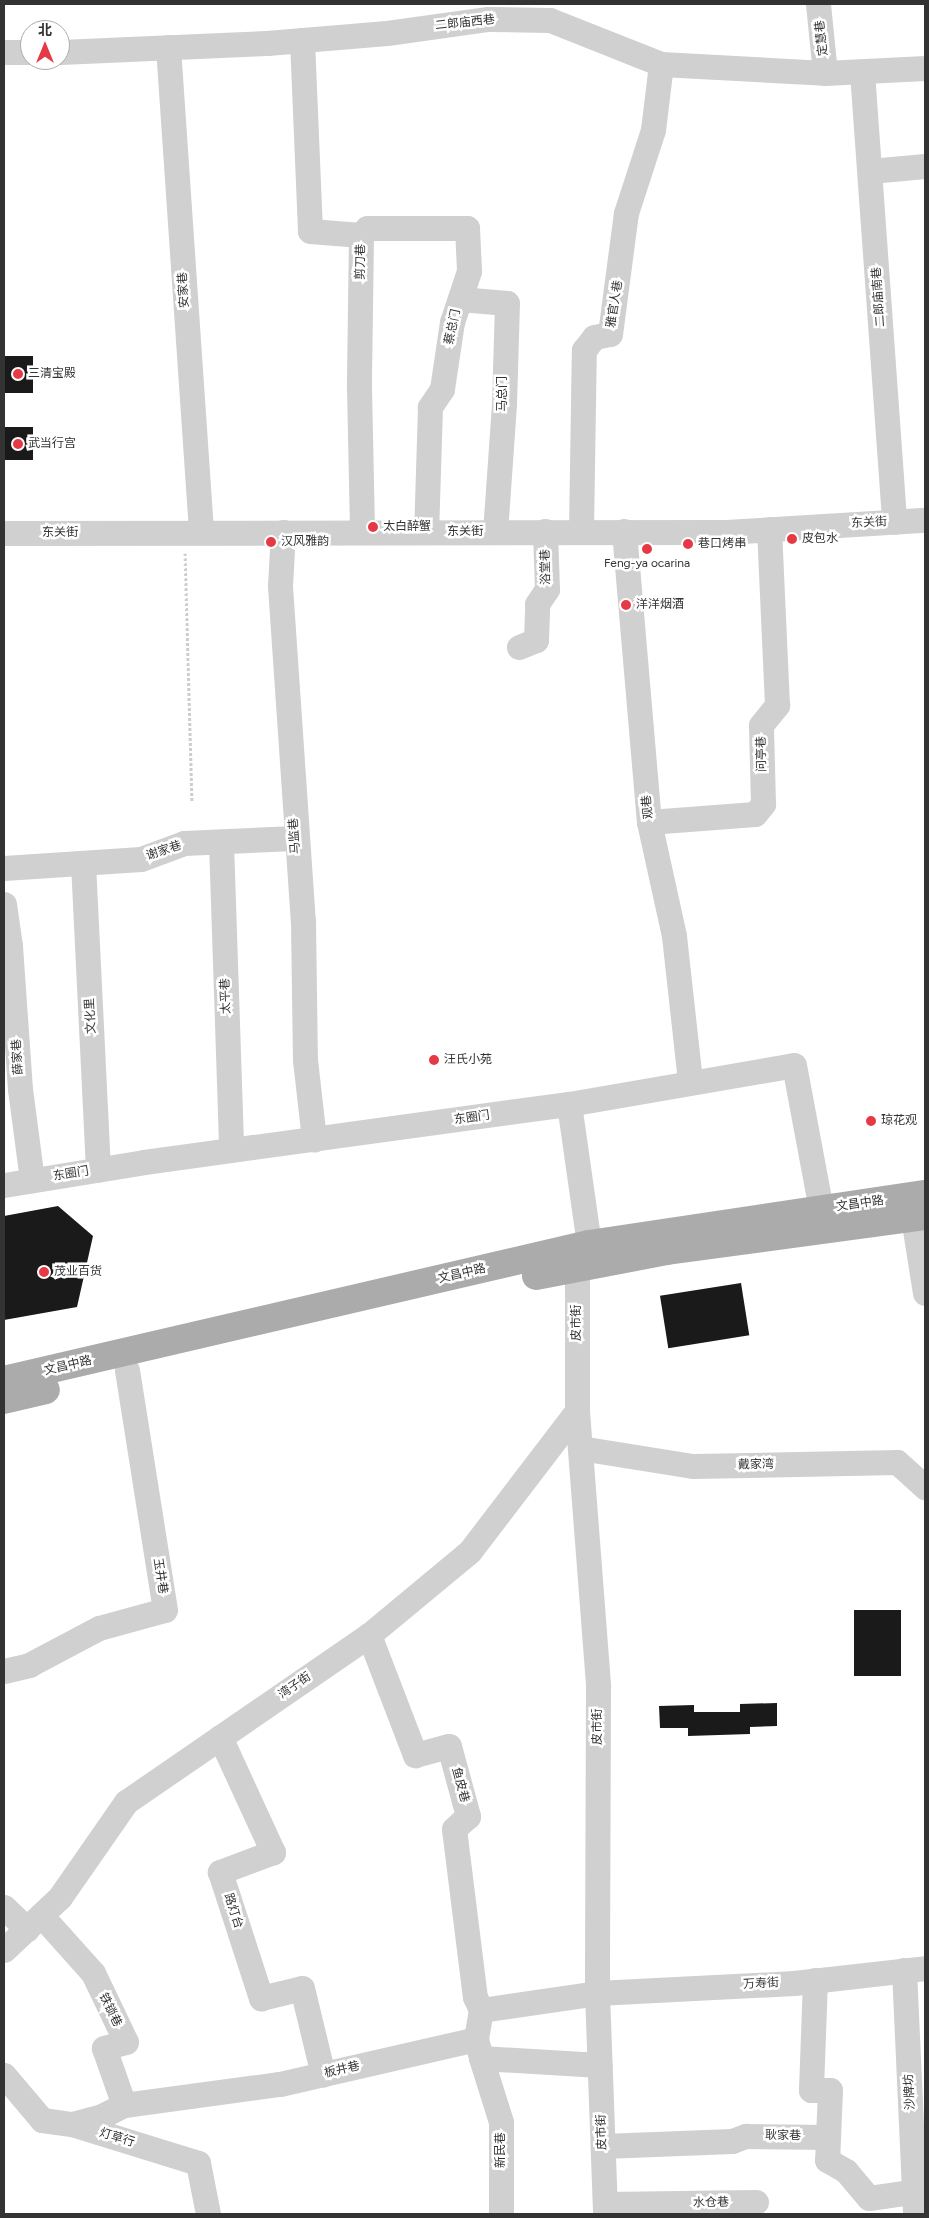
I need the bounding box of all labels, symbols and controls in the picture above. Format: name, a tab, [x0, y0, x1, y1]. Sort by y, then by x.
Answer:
street label: 二郎庙西巷	[434, 13, 496, 33]
street label: 定慧巷	[813, 19, 831, 57]
north arrow	[20, 20, 70, 70]
text: 北	[38, 22, 52, 39]
street label: 剪刀巷	[353, 244, 369, 280]
street label: 二郎庙南巷	[870, 267, 888, 327]
street label: 安家巷	[176, 272, 192, 308]
street label: 雅官人巷	[604, 279, 626, 329]
street label: 蔡总门	[442, 308, 464, 346]
place label: 三清宝殿	[28, 367, 76, 381]
marker: 三清宝殿	[12, 368, 24, 380]
street label: 马总门	[496, 376, 510, 412]
place label: 武当行宫	[28, 437, 76, 451]
marker: 武当行宫	[12, 438, 24, 450]
street label: 东关街	[851, 515, 887, 531]
place label: 太白醉蟹	[383, 520, 431, 534]
marker: 太白醉蟹	[367, 521, 379, 533]
street label: 东关街	[447, 525, 483, 539]
street label: 东关街	[42, 526, 78, 540]
place label: 皮包水	[802, 532, 838, 546]
marker: 皮包水	[786, 533, 798, 545]
place label: 汉风雅韵	[281, 535, 329, 549]
marker: 汉风雅韵	[265, 536, 277, 548]
place label: 巷口烤串	[698, 537, 746, 551]
marker: 巷口烤串	[682, 538, 694, 550]
marker: Feng-ya ocarina	[641, 543, 653, 555]
street label: 浴堂巷	[538, 549, 554, 585]
place label: Feng-ya ocarina	[604, 557, 690, 571]
place label: 洋洋烟酒	[636, 598, 684, 612]
marker: 洋洋烟酒	[620, 599, 632, 611]
street label: 问亭巷	[754, 736, 770, 772]
street label: 观巷	[640, 794, 656, 820]
street label: 马监巷	[287, 818, 303, 854]
street label: 谢家巷	[145, 839, 183, 863]
street label: 太平巷	[218, 978, 234, 1014]
street label: 文化里	[83, 998, 99, 1034]
street label: 薛家巷	[10, 1039, 26, 1075]
place label: 汪氏小苑	[444, 1053, 492, 1067]
marker: 汪氏小苑	[428, 1054, 440, 1066]
street label: 东圈门	[453, 1108, 491, 1128]
place label: 琼花观	[881, 1114, 917, 1128]
marker: 琼花观	[865, 1115, 877, 1127]
street label: 东圈门	[52, 1164, 90, 1184]
street label: 文昌中路	[835, 1194, 885, 1214]
street label: 文昌中路	[437, 1262, 487, 1286]
place label: 茂业百货	[54, 1265, 102, 1279]
marker: 茂业百货	[38, 1266, 50, 1278]
street label: 皮市街	[570, 1305, 584, 1341]
street label: 文昌中路	[43, 1354, 93, 1378]
street label: 戴家湾	[738, 1457, 774, 1473]
street label: 玉井巷	[150, 1557, 170, 1595]
street label: 湾子街	[276, 1670, 314, 1702]
street label: 皮市街	[591, 1709, 605, 1745]
street label: 鱼皮巷	[448, 1766, 472, 1804]
street label: 路灯台	[221, 1892, 245, 1930]
street label: 万寿街	[743, 1976, 779, 1992]
street label: 铁锁巷	[96, 1991, 124, 2029]
street label: 板井巷	[323, 2059, 361, 2081]
street label: 沙牌坊	[902, 2074, 918, 2110]
street label: 皮市街	[594, 2114, 610, 2150]
street label: 灯草行	[98, 2126, 136, 2150]
street label: 耿家巷	[765, 2128, 801, 2144]
street label: 新民巷	[494, 2132, 508, 2168]
street label: 水仓巷	[693, 2195, 729, 2211]

